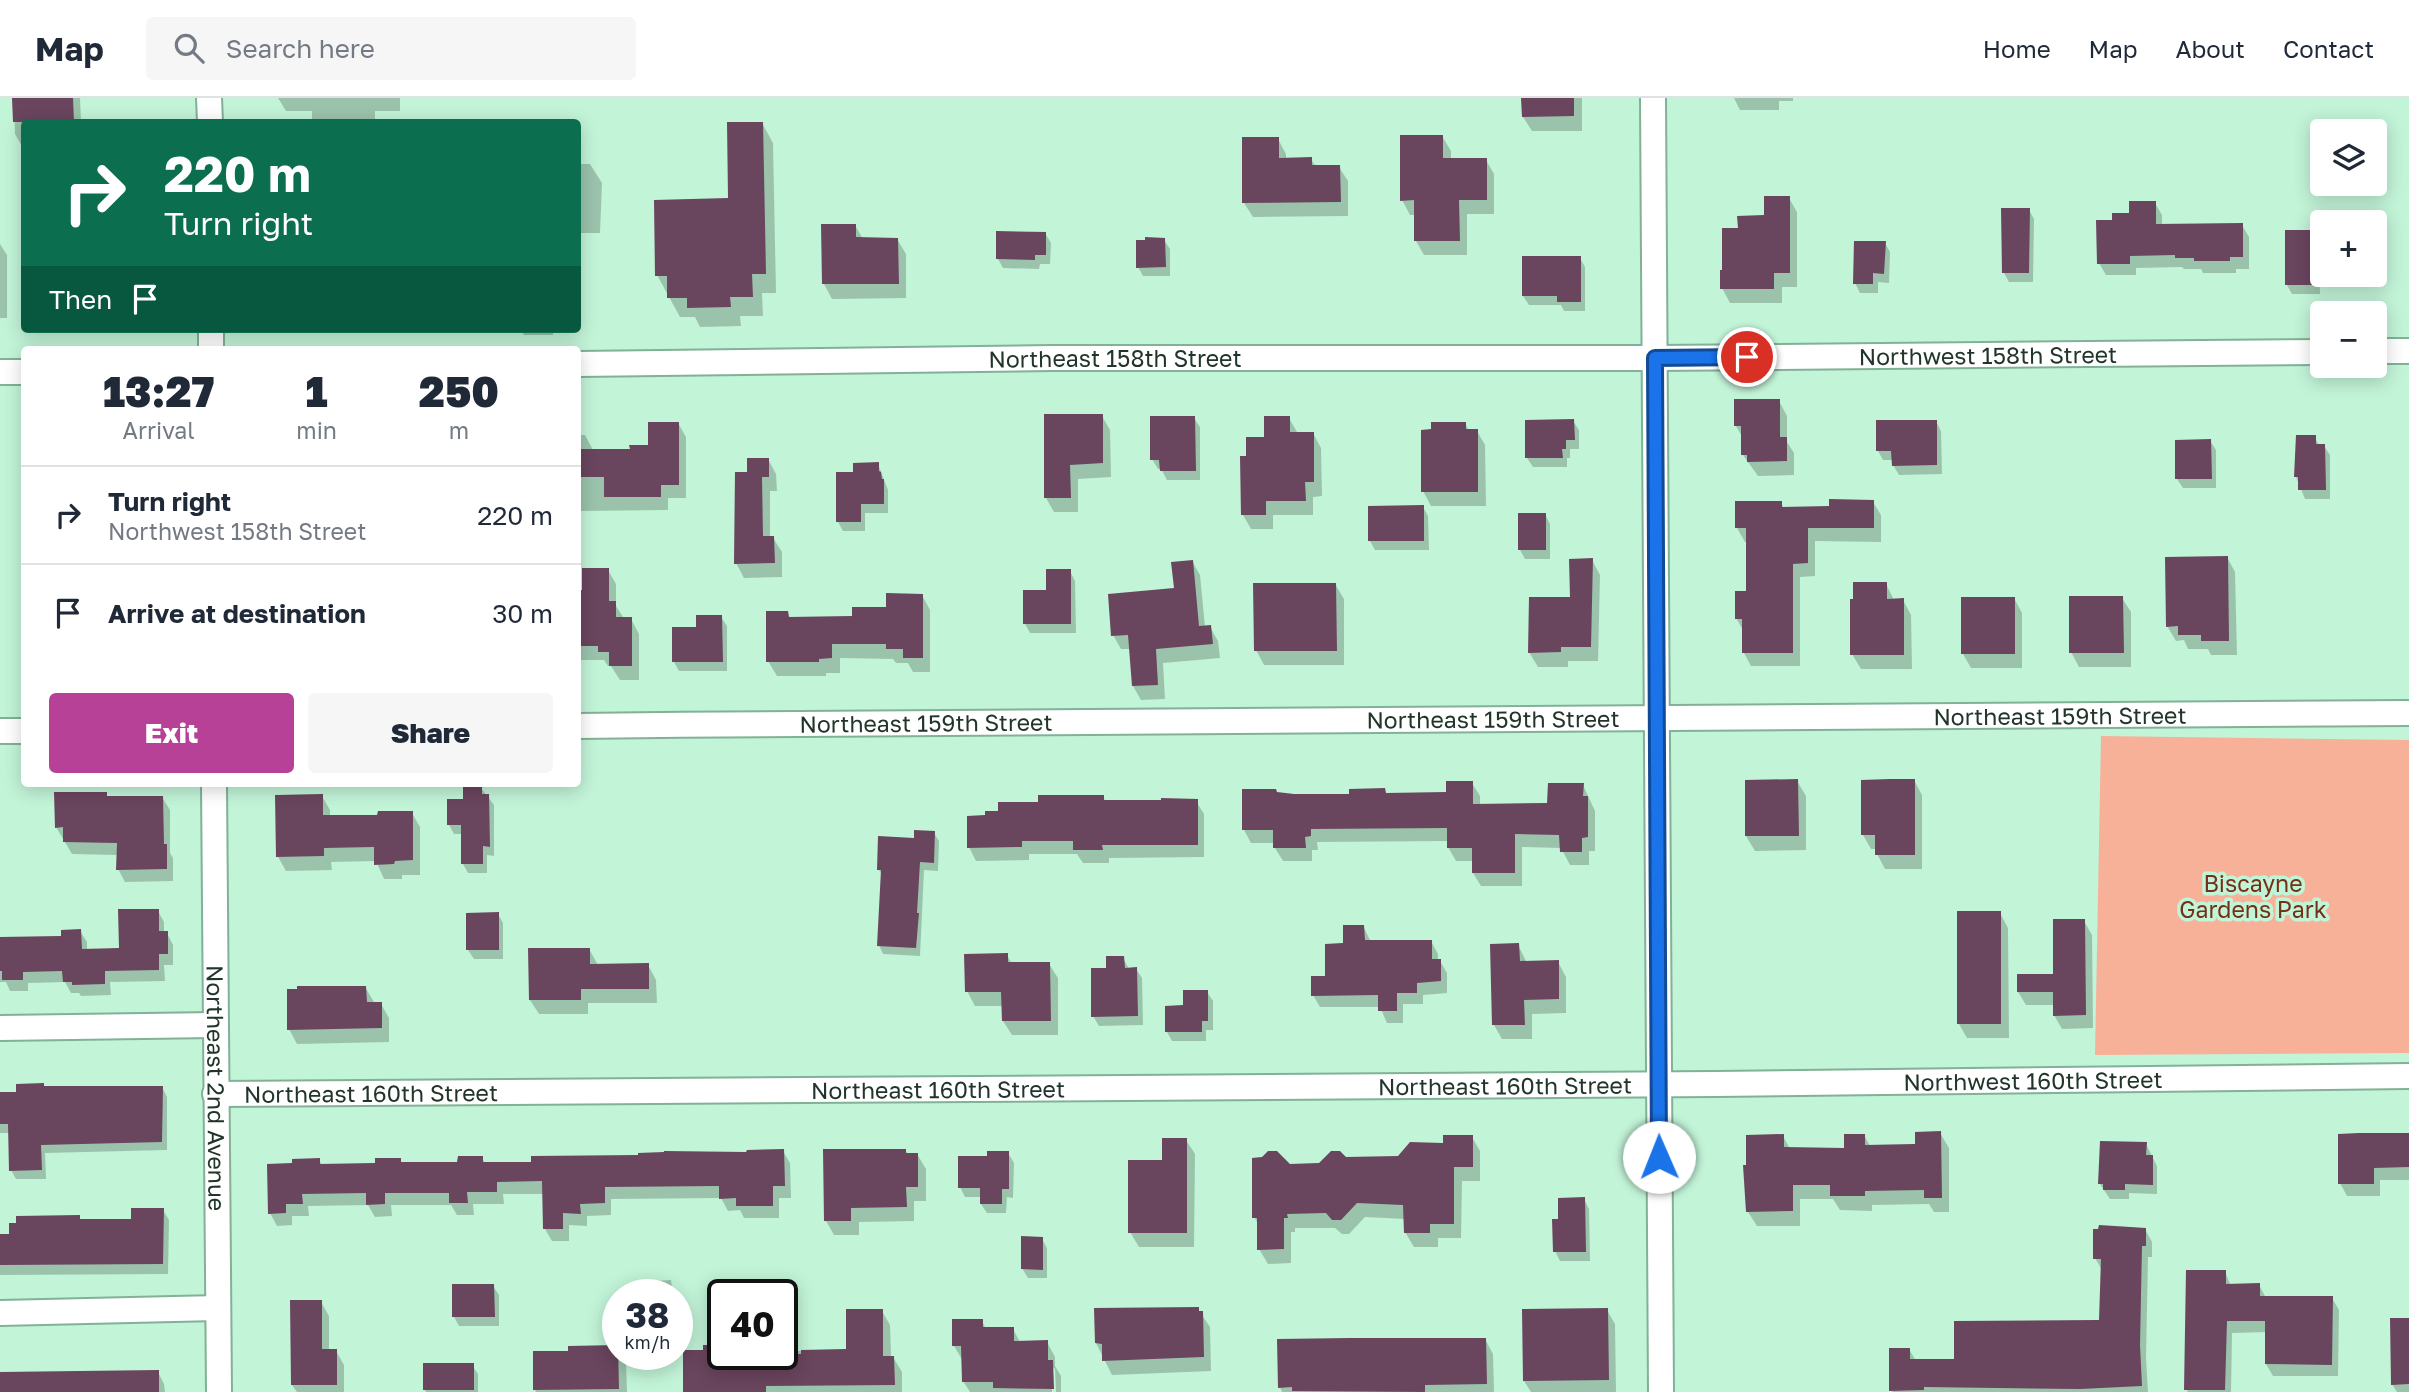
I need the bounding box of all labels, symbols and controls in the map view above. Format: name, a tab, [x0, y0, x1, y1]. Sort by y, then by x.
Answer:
search box	[146, 17, 636, 80]
text: Map	[35, 29, 104, 68]
icon: search	[170, 29, 208, 67]
text: Search here	[226, 33, 375, 64]
text: Home	[1983, 34, 2051, 63]
text: Map	[2089, 34, 2138, 63]
text: About	[2176, 34, 2245, 63]
text: Contact	[2283, 34, 2374, 63]
map controls	[2310, 119, 2387, 378]
button: layers	[2310, 119, 2387, 196]
text: 220 m	[164, 144, 311, 203]
icon: right	[49, 147, 140, 238]
text: Turn right	[164, 204, 313, 242]
button: +	[2310, 210, 2387, 287]
icon: arrive	[126, 280, 164, 318]
text: Then	[49, 284, 112, 315]
button: −	[2310, 301, 2387, 378]
pin	[1717, 327, 1777, 387]
icon: arrive	[1728, 338, 1766, 376]
street label: Northwest 158th Street	[1859, 340, 2117, 370]
street label: Northeast 158th Street	[988, 344, 1242, 373]
text: 13:27	[103, 366, 214, 416]
text: 1	[306, 366, 328, 416]
text: 250	[419, 366, 499, 416]
text: Arrival	[123, 416, 195, 444]
text: min	[296, 416, 337, 444]
text: m	[449, 416, 469, 444]
text: Turn right	[108, 486, 231, 517]
icon: right	[49, 496, 87, 534]
text: 220 m	[477, 500, 553, 531]
text: Northwest 158th Street	[108, 517, 366, 545]
icon: arrive	[49, 594, 87, 632]
text: Arrive at destination	[108, 598, 366, 629]
text: 30 m	[492, 598, 553, 629]
button: Exit	[49, 693, 294, 773]
button: Share	[308, 693, 553, 773]
street label: Northeast 159th Street	[1933, 701, 2187, 730]
street label: Northeast 159th Street	[1366, 704, 1620, 733]
street label: Northeast 159th Street	[799, 708, 1053, 738]
park label: Biscayne Gardens Park	[2179, 869, 2327, 923]
street label: Northeast 2nd Avenue	[201, 965, 232, 1211]
street label: Northwest 160th Street	[1903, 1065, 2163, 1096]
street label: Northeast 160th Street	[1378, 1071, 1632, 1100]
street label: Northeast 160th Street	[811, 1074, 1065, 1104]
street label: Northeast 160th Street	[244, 1078, 498, 1108]
position arrow	[1622, 1120, 1696, 1194]
speed limit sign: 40	[707, 1279, 798, 1370]
text: 38	[626, 1294, 669, 1336]
text: km/h	[625, 1331, 670, 1353]

